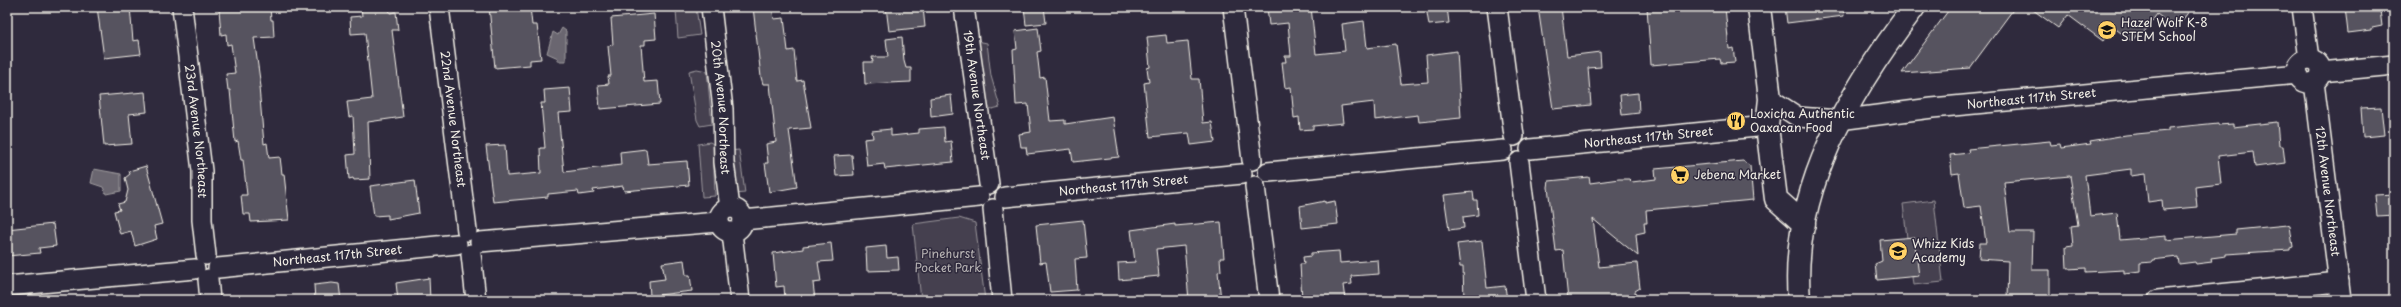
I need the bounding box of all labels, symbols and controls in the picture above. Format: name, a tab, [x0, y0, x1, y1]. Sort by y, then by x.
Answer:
place label: Hazel Wolf K-8 STEM School	[2121, 13, 2208, 45]
school or university icon: Hazel Wolf K-8 STEM School	[2096, 19, 2118, 41]
street label: 19th Avenue Northeast	[959, 29, 996, 161]
street label: 20th Avenue Northeast	[707, 39, 736, 176]
street label: 22nd Avenue Northeast	[437, 50, 471, 188]
street label: 23rd Avenue Northeast	[181, 63, 212, 198]
street label: Northeast 117th Street	[1966, 83, 2097, 113]
place label: Loxicha Authentic Oaxacan Food	[1750, 104, 1855, 136]
restaurant icon: Loxicha Authentic Oaxacan Food	[1725, 110, 1747, 132]
street label: Northeast 117th Street	[1583, 121, 1714, 152]
street label: 12th Avenue Northeast	[2312, 125, 2346, 257]
supermarket icon: Jebena Market	[1669, 164, 1691, 186]
place label: Jebena Market	[1694, 165, 1781, 183]
street label: Northeast 117th Street	[1058, 169, 1189, 200]
place label: Whizz Kids Academy	[1912, 234, 1975, 266]
street label: Northeast 117th Street	[272, 240, 403, 270]
school or university icon: Whizz Kids Academy	[1887, 240, 1909, 262]
park label: Pinehurst Pocket Park	[914, 244, 982, 276]

